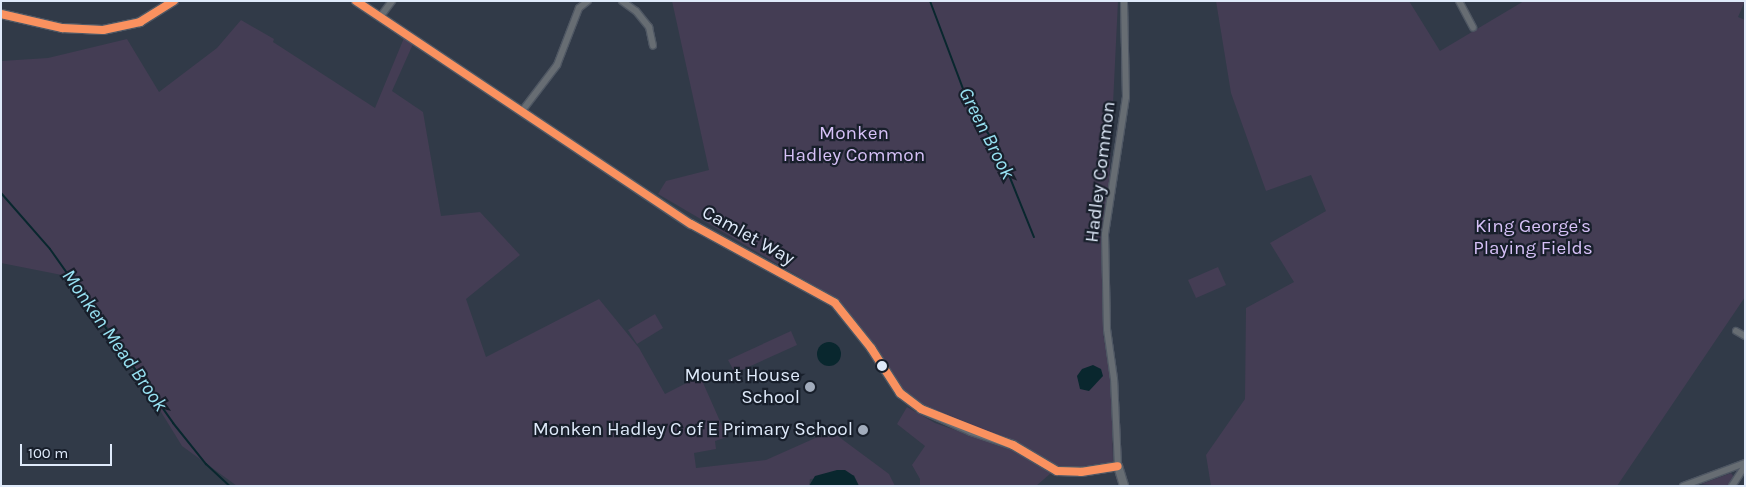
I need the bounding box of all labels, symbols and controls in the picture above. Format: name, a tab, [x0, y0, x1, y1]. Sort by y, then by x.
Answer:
water label: Green Brook	[954, 83, 1020, 183]
street label: Hadley Common	[1081, 100, 1121, 244]
park label: Monken Hadley Common	[783, 123, 925, 167]
street label: Camlet Way	[698, 201, 798, 271]
park label: King George's Playing Fields	[1473, 216, 1593, 260]
water label: Monken Mead Brook	[57, 264, 173, 416]
unlabelled marker	[877, 361, 887, 371]
place label: Mount House School	[685, 365, 800, 409]
marker: Mount House School	[804, 381, 816, 393]
place label: Monken Hadley C of E Primary School	[533, 419, 853, 441]
marker: Monken Hadley C of E Primary School	[857, 424, 869, 436]
scale bar	[22, 434, 115, 466]
text: 100 m	[28, 444, 68, 462]

